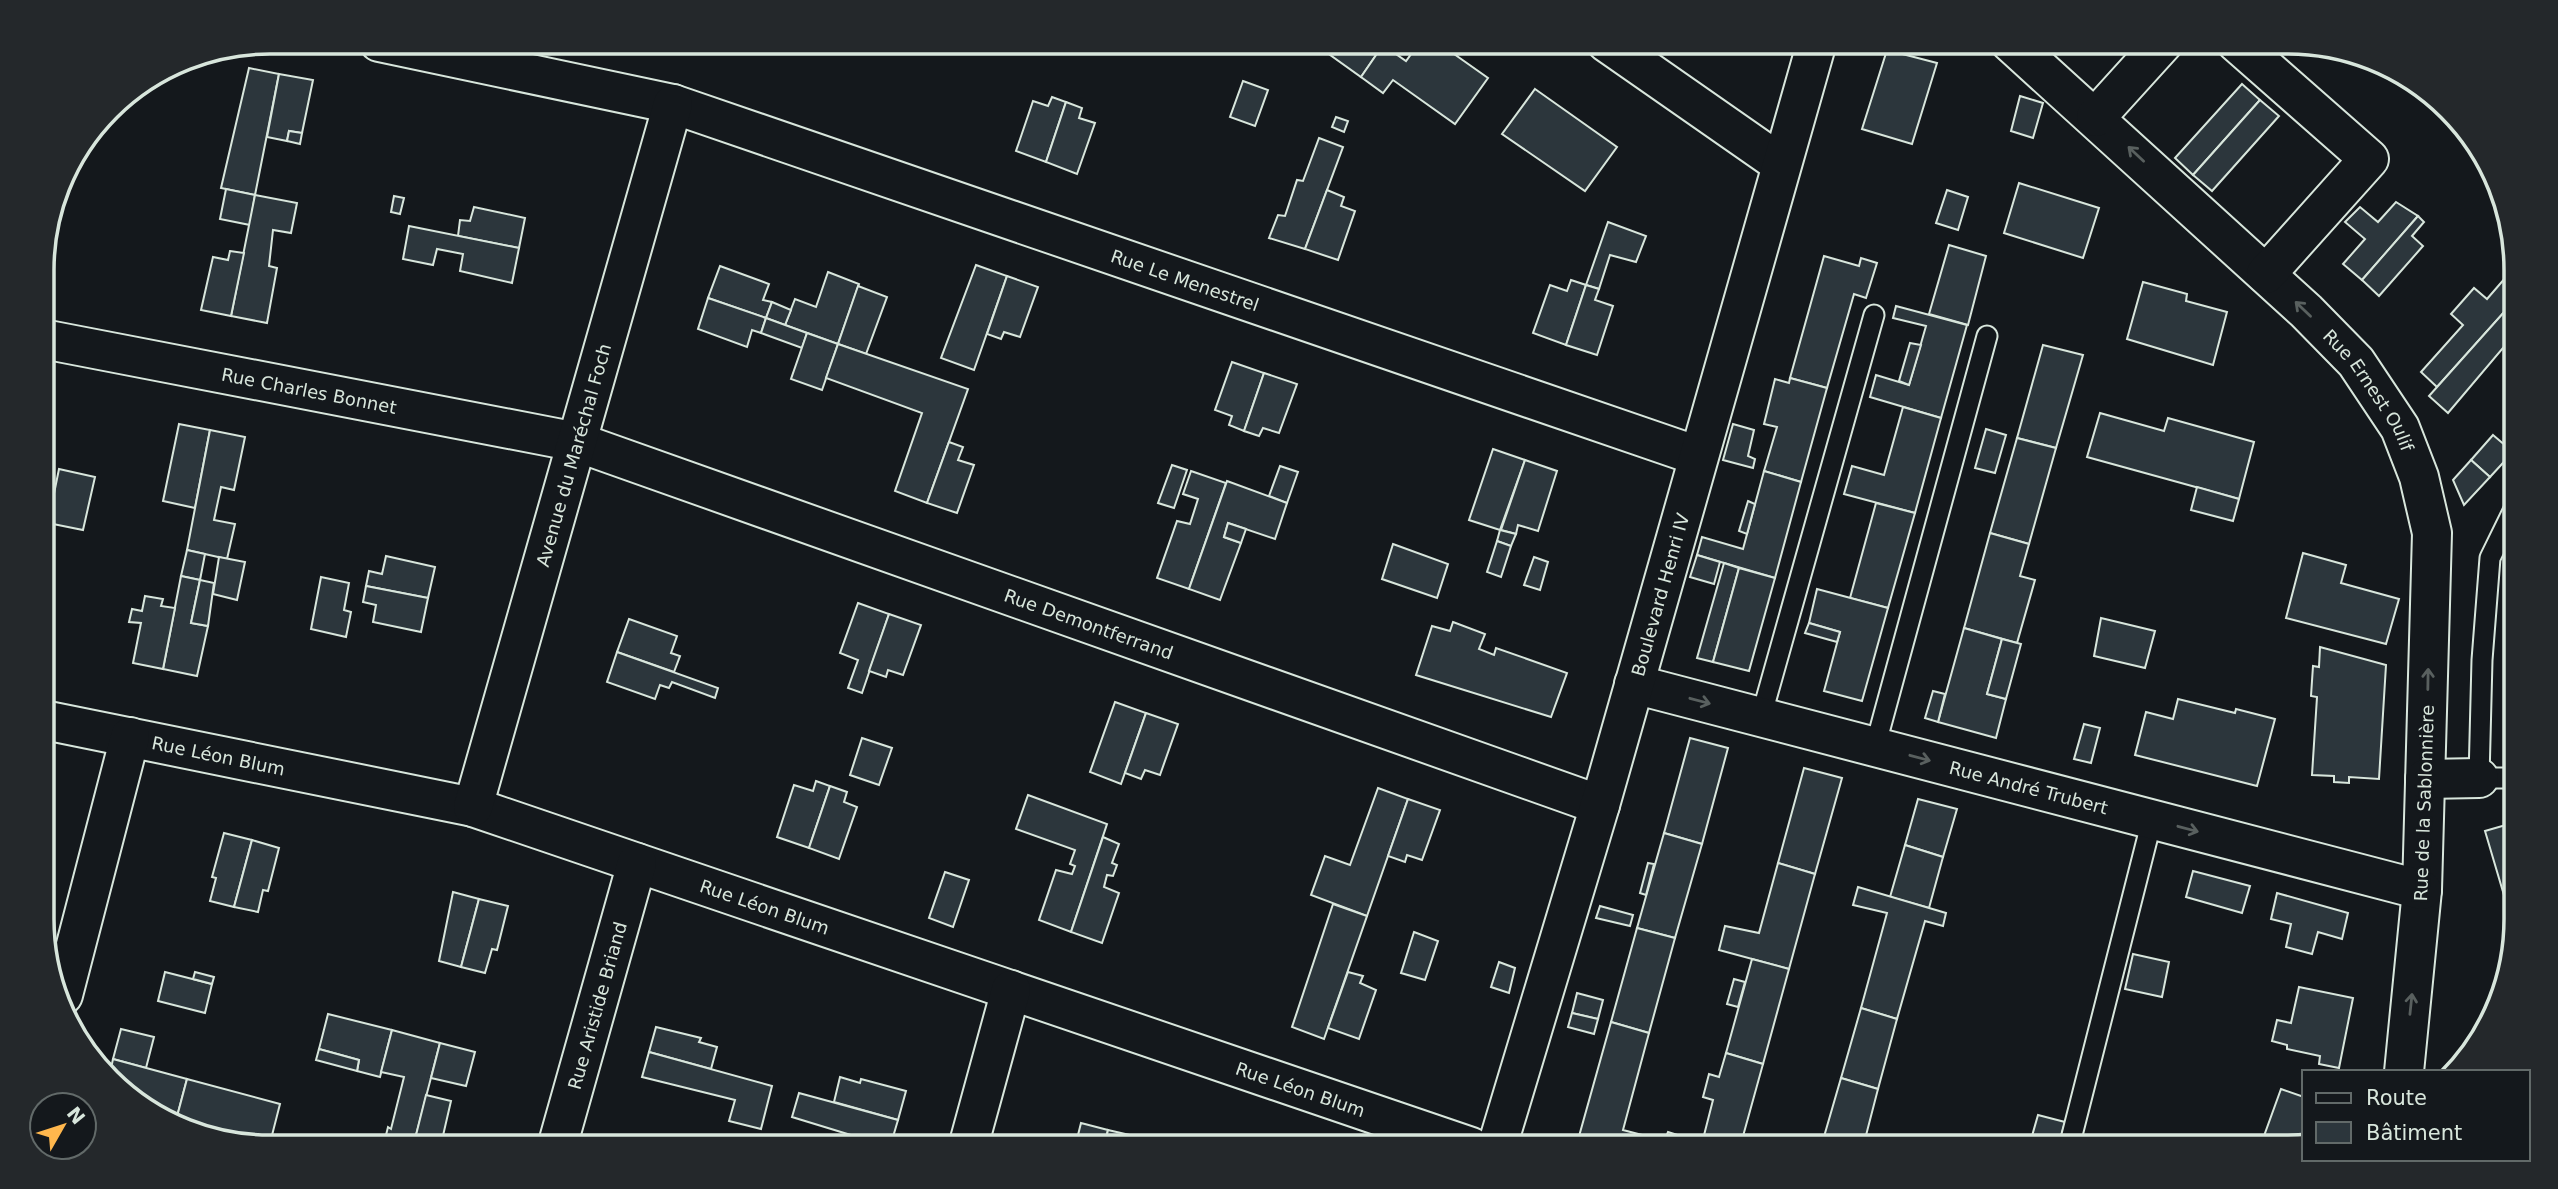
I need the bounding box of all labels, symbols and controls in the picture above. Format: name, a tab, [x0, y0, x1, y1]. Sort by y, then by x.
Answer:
one-way arrow	[2128, 146, 2145, 163]
street label: Rue Le Menestrel	[1108, 245, 1262, 315]
one-way arrow	[2295, 300, 2312, 317]
street label: Rue Ernest Oulif	[2319, 325, 2419, 455]
street label: Avenue du Maréchal Foch	[531, 341, 615, 569]
street label: Rue Charles Bonnet	[220, 363, 398, 417]
street label: Boulevard Henri IV	[1627, 510, 1693, 679]
street label: Rue Demontferrand	[1002, 584, 1176, 663]
one-way arrow	[2421, 668, 2435, 691]
one-way arrow	[1688, 695, 1711, 708]
street label: Rue de la Sablonnière	[2410, 704, 2438, 902]
street label: Rue Léon Blum	[150, 732, 287, 779]
one-way arrow	[1909, 753, 1931, 766]
street label: Rue André Trubert	[1947, 756, 2110, 818]
one-way arrow	[2176, 823, 2198, 836]
street label: Rue Léon Blum	[697, 875, 832, 938]
street label: Rue Aristide Briand	[563, 919, 630, 1092]
one-way arrow	[2405, 993, 2418, 1016]
street label: Rue Léon Blum	[1233, 1057, 1368, 1121]
legend	[2302, 1070, 2530, 1161]
text: Route	[2366, 1086, 2427, 1110]
north arrow	[28, 1091, 98, 1161]
text: N	[63, 1102, 90, 1128]
text: Bâtiment	[2366, 1121, 2462, 1145]

